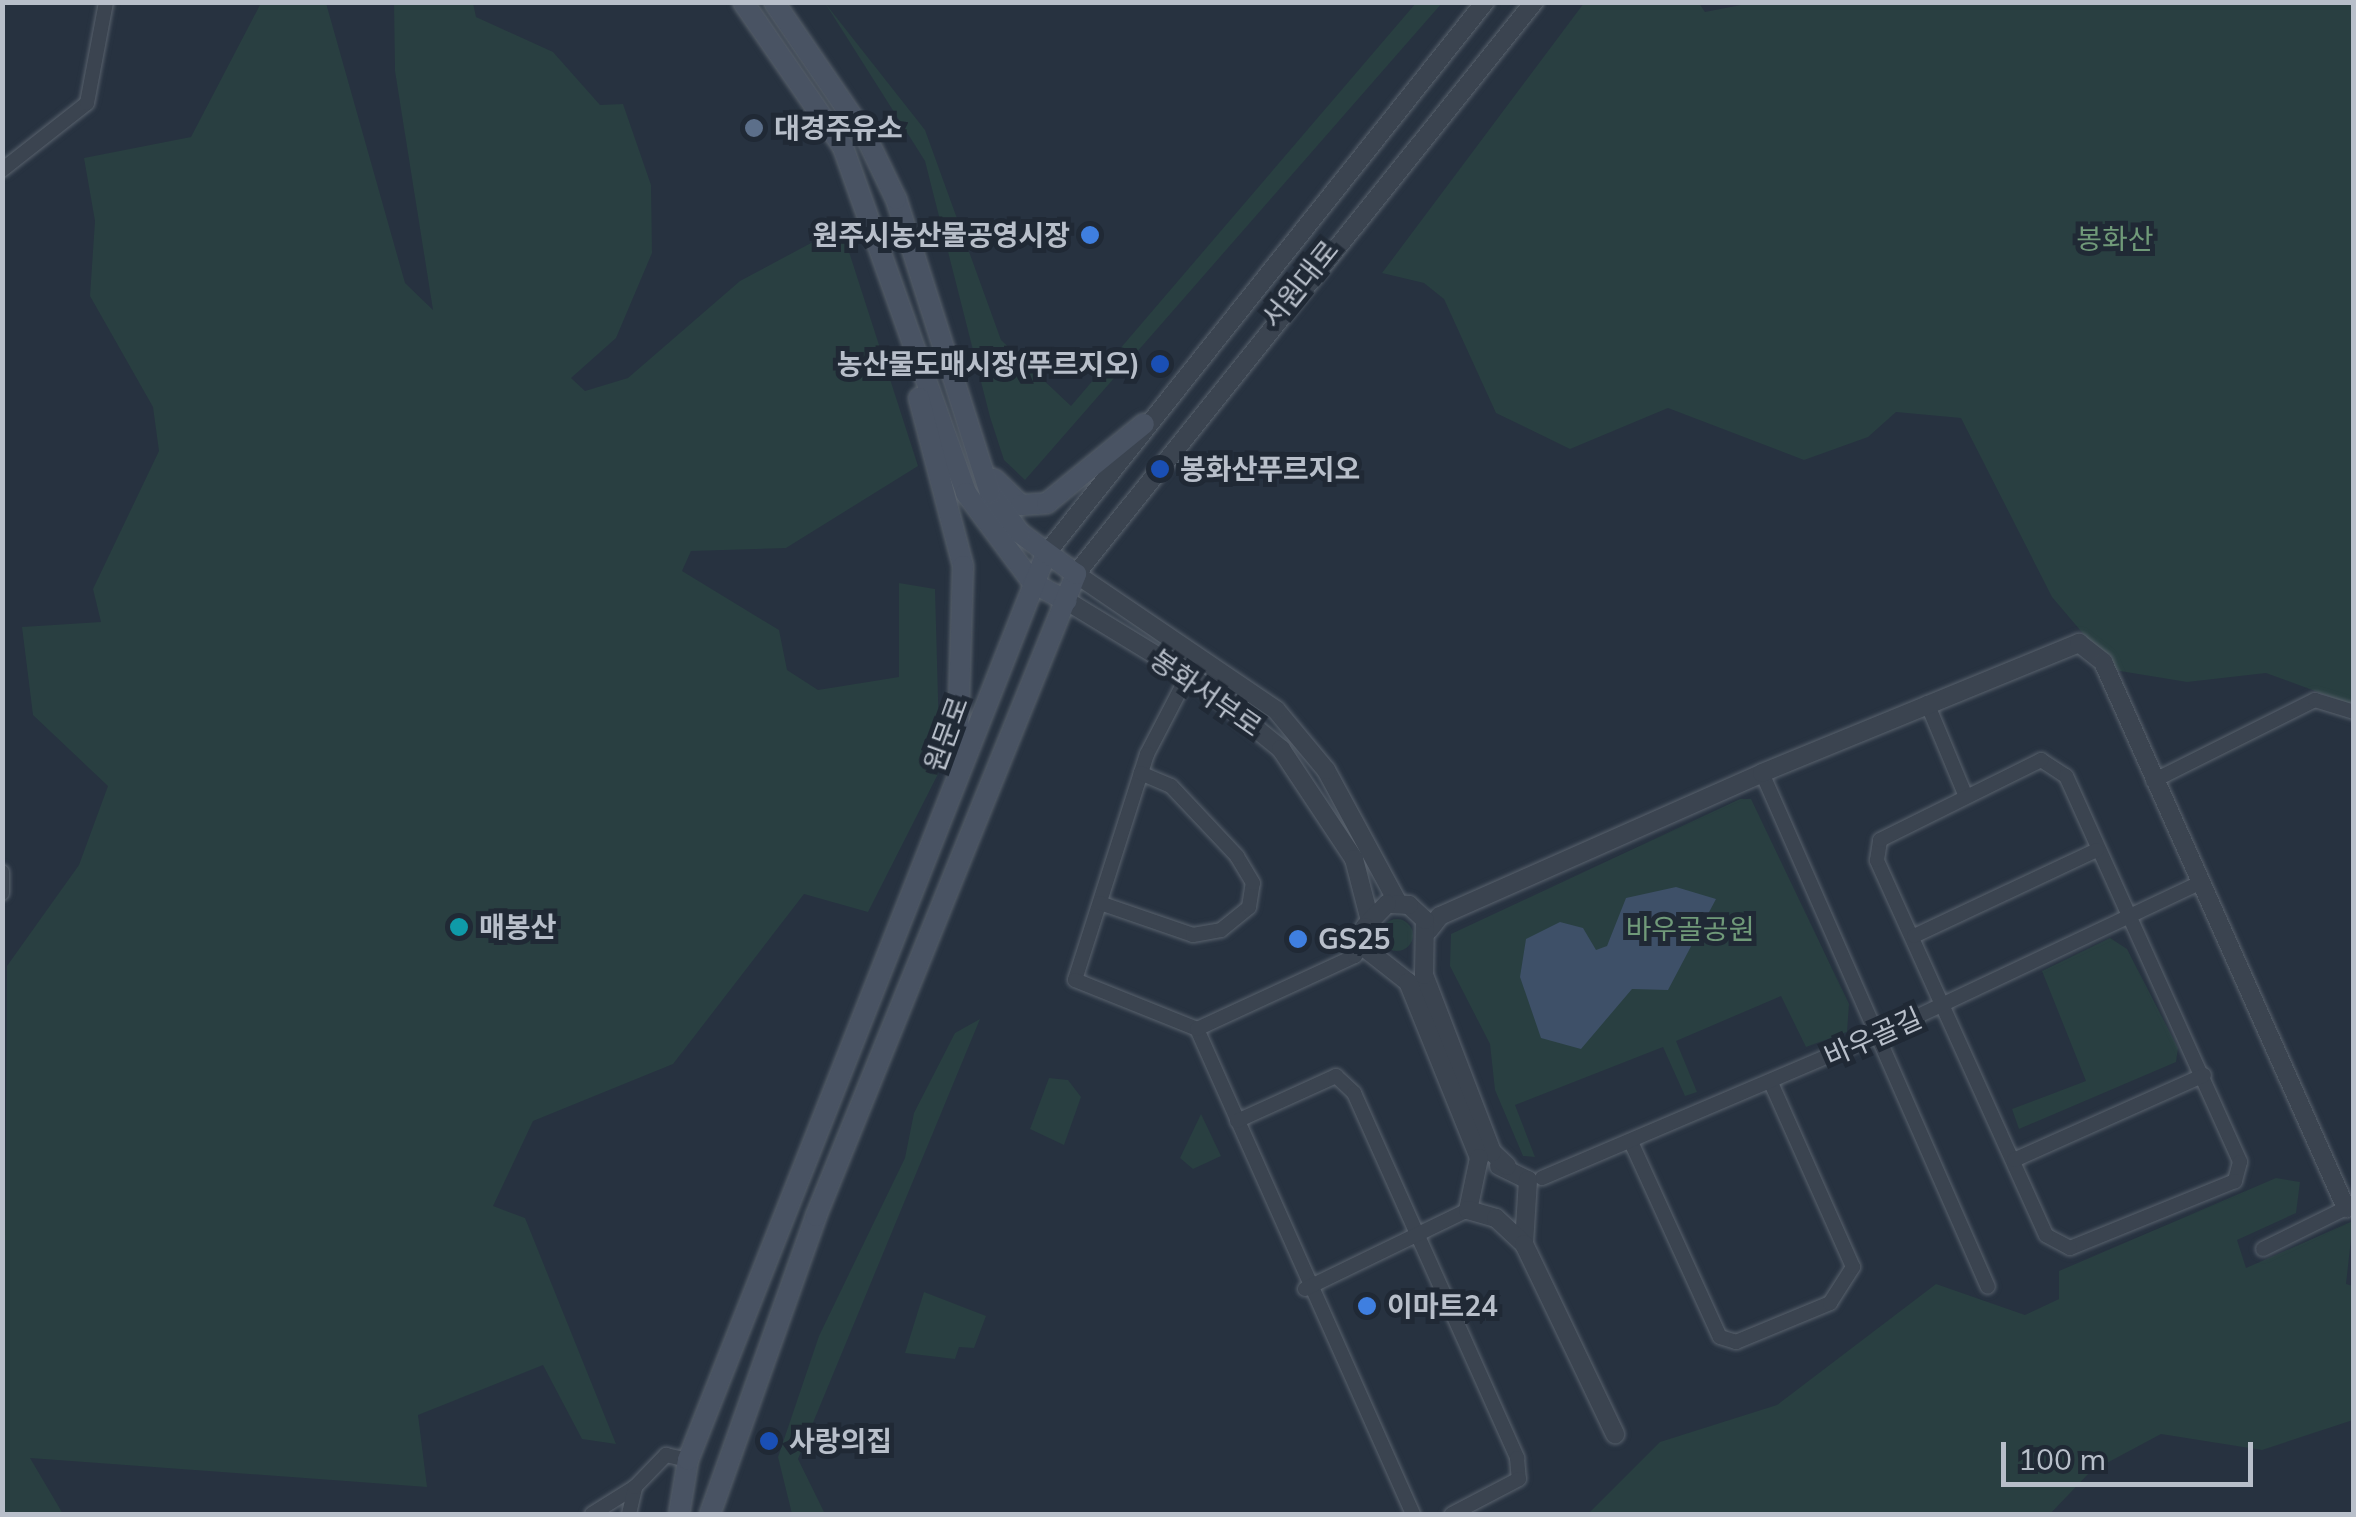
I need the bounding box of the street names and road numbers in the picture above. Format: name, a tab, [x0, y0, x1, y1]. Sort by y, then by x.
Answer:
street label: 서원대로	[1255, 233, 1345, 335]
street label: 봉화서부로	[1144, 642, 1268, 744]
street label: 원문로	[917, 692, 975, 776]
street label: 바우골길	[1819, 1001, 1927, 1073]

